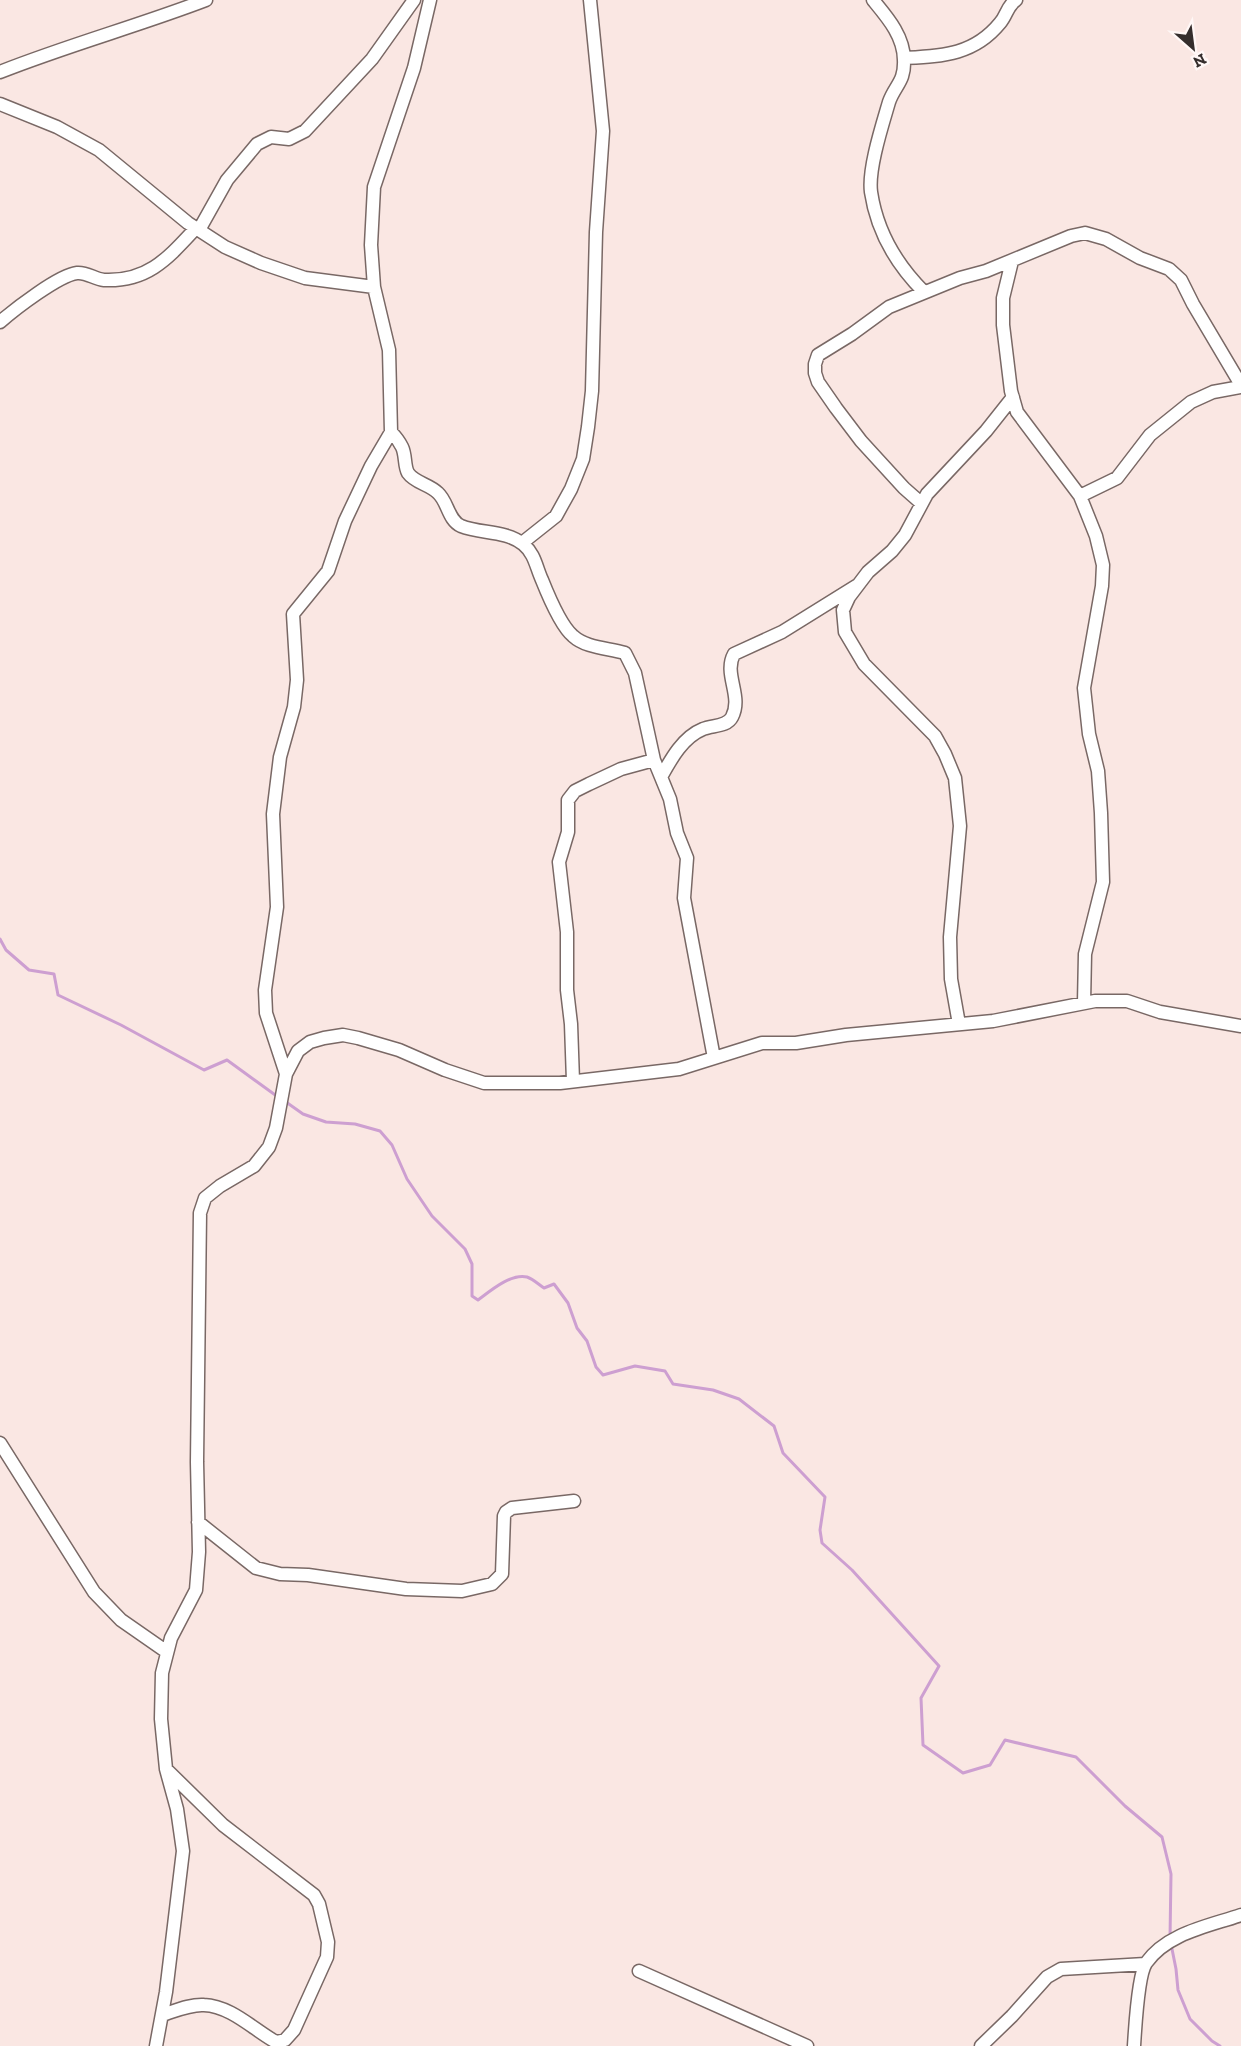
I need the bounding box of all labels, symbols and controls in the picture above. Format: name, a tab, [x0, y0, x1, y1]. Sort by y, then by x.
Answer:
north arrow	[1163, 18, 1223, 78]
text: N	[1190, 50, 1210, 72]

